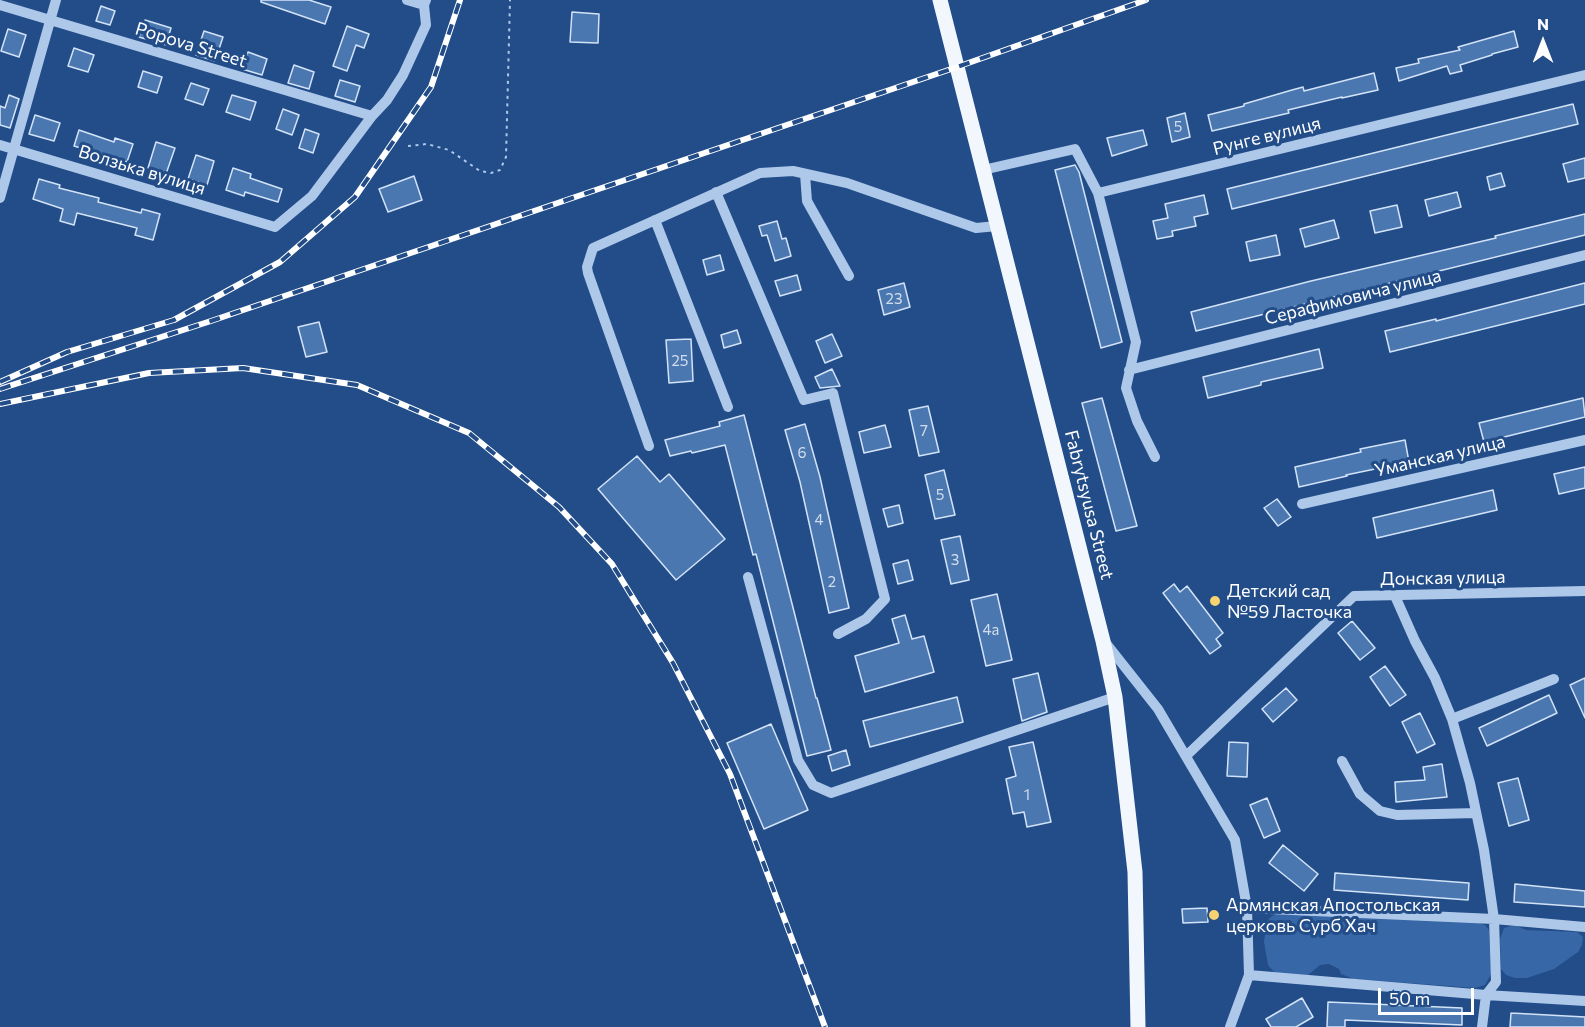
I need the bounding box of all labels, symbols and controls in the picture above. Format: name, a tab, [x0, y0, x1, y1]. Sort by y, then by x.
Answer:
north arrow	[1513, 12, 1573, 72]
text: N	[1537, 14, 1549, 33]
street label: Popova Street	[133, 18, 249, 72]
street label: Рунге вулиця	[1211, 112, 1323, 160]
house number: 5	[1174, 118, 1182, 136]
street label: Волзька вулиця	[76, 140, 208, 200]
street label: Серафимовича улица	[1262, 265, 1444, 329]
house number: 23	[886, 290, 902, 308]
house number: 25	[672, 352, 688, 370]
house number: 7	[920, 422, 928, 440]
street label: Fabrytsyusa Street	[1060, 428, 1118, 582]
street label: Уманская улица	[1373, 430, 1507, 482]
house number: 6	[797, 444, 807, 462]
house number: 5	[936, 486, 944, 504]
house number: 4	[815, 511, 823, 529]
house number: 3	[951, 551, 959, 569]
street label: Донская улица	[1380, 566, 1506, 590]
house number: 2	[828, 573, 836, 591]
place label: Детский сад №59 Ласточка	[1227, 580, 1352, 622]
marker: Детский сад №59 Ласточка	[1208, 594, 1222, 608]
house number: 4а	[983, 621, 999, 639]
house number: 1	[1024, 786, 1030, 804]
place label: Армянская Апостольская церковь Сурб Хач	[1226, 894, 1440, 936]
marker: Армянская Апостольская церковь Сурб Хач	[1207, 908, 1221, 922]
scale bar	[1381, 976, 1477, 1014]
text: 50 m	[1389, 987, 1430, 1009]

